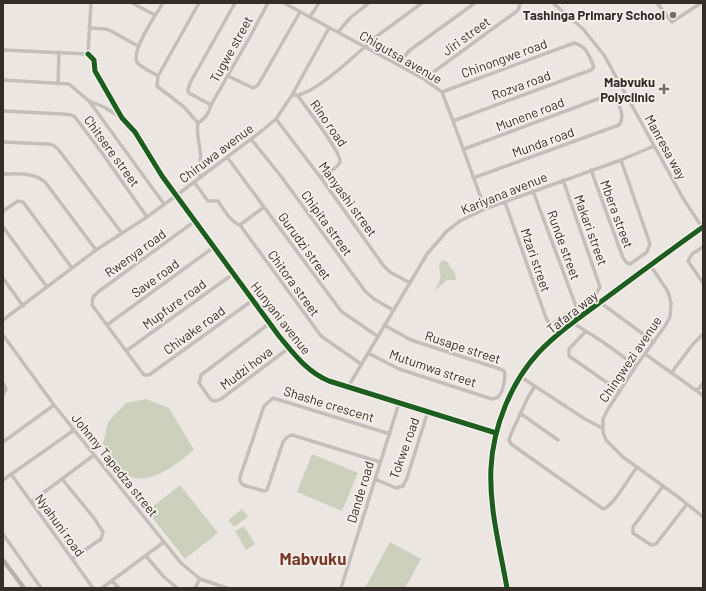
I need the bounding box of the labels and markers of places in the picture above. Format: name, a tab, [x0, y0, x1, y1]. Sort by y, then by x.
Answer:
place label: Tashinga Primary School	[523, 7, 665, 23]
marker: Tashinga Primary School	[668, 10, 678, 20]
place label: Mabvuku Polyclinic	[600, 74, 655, 105]
marker: Mabvuku Polyclinic	[658, 83, 670, 95]

